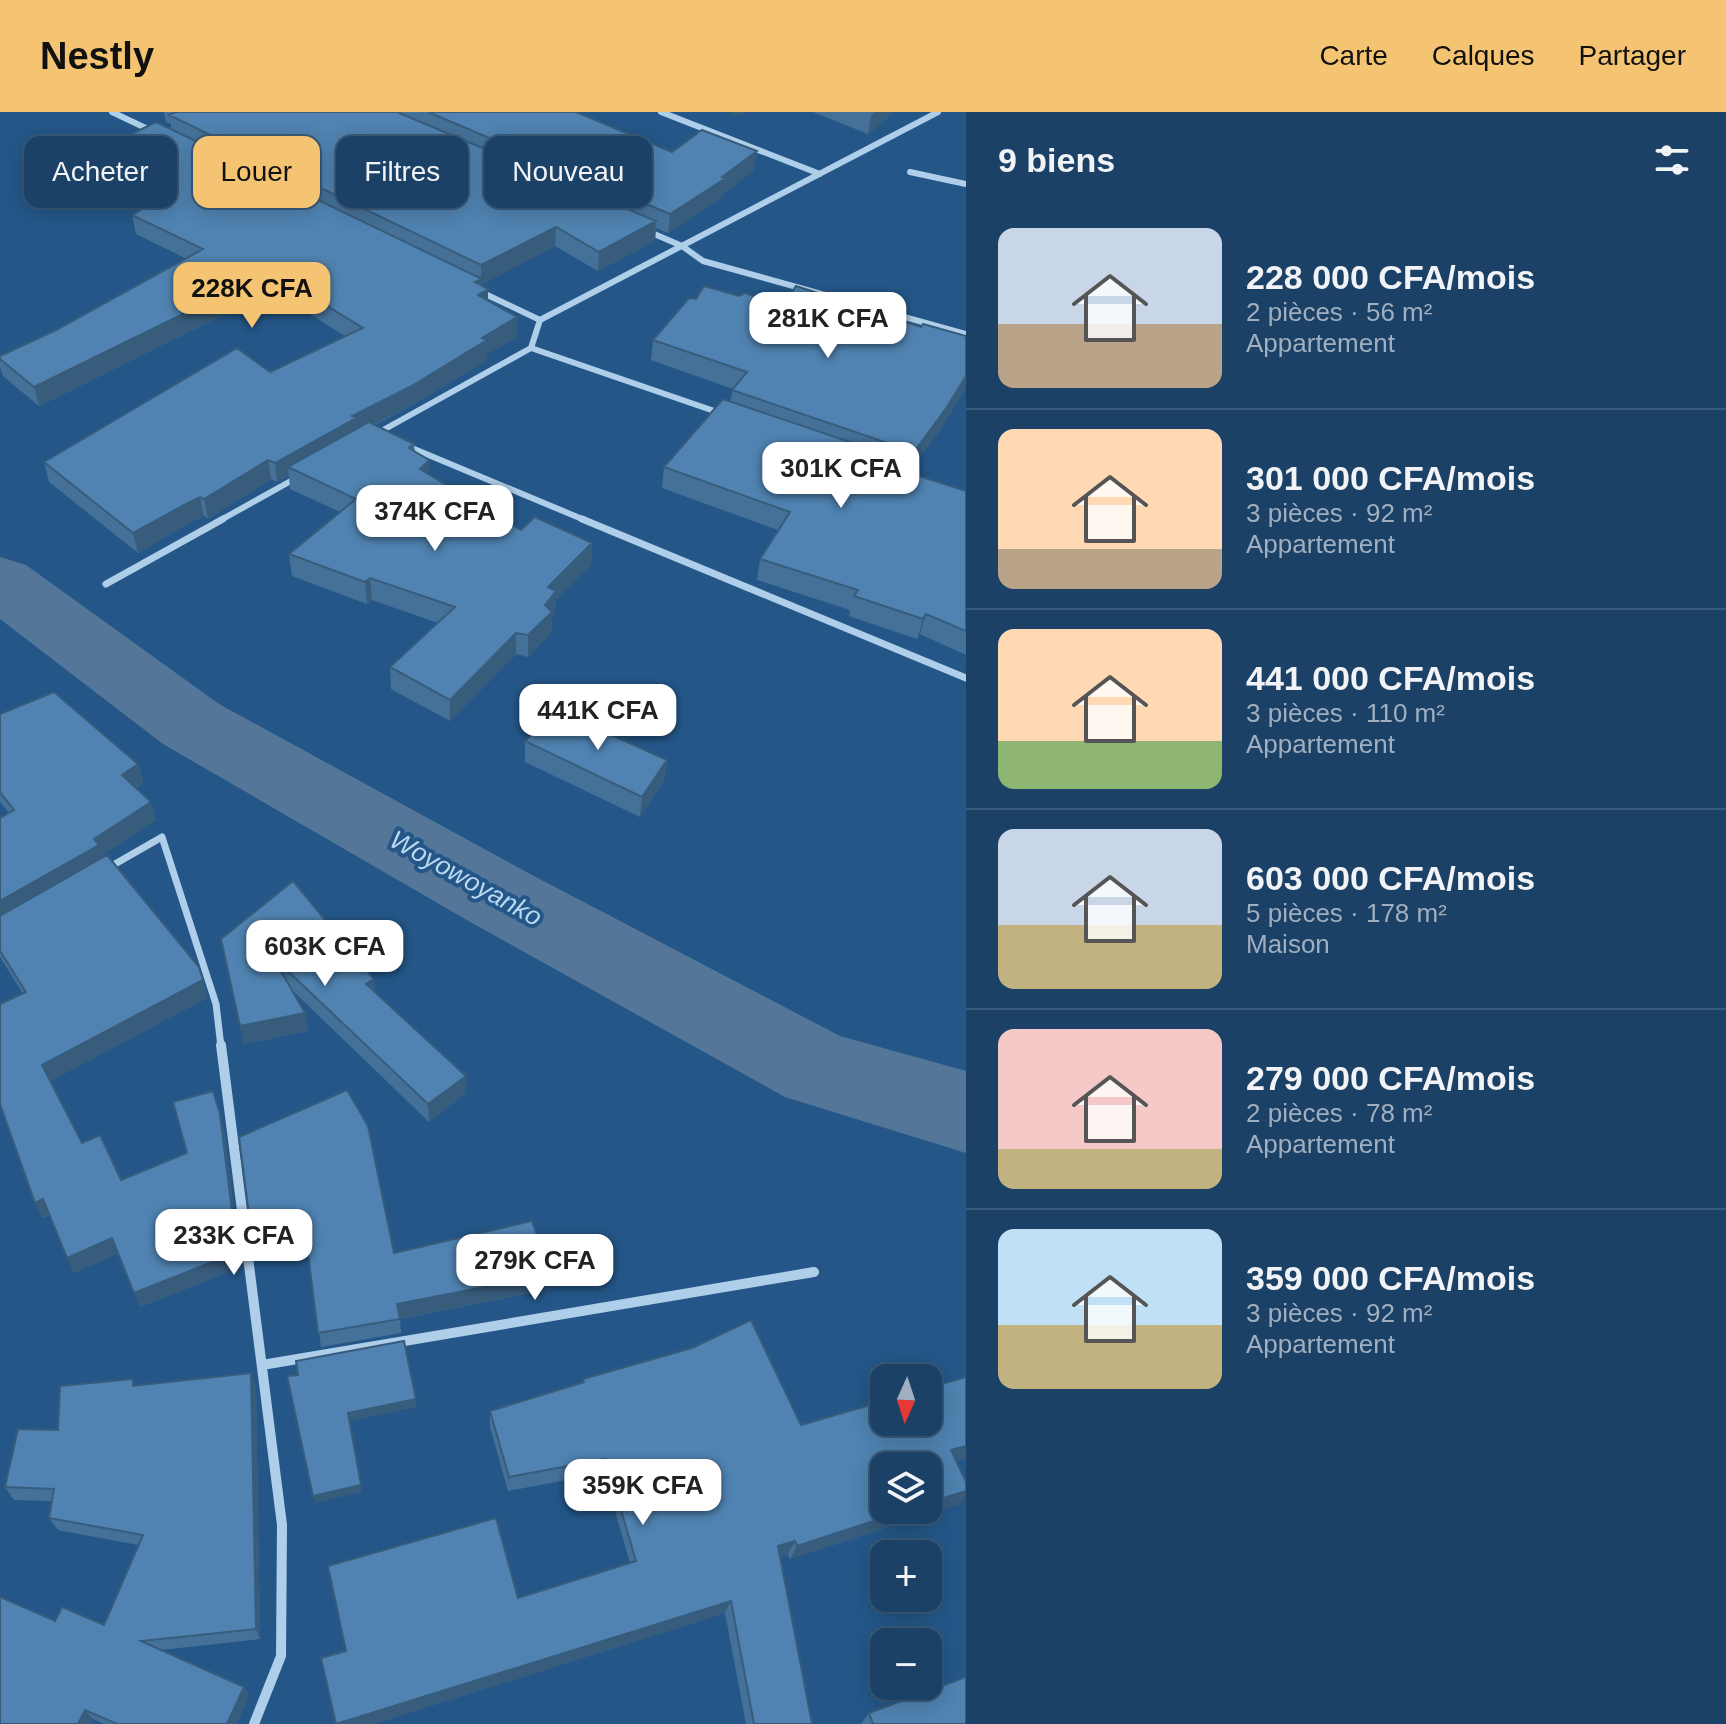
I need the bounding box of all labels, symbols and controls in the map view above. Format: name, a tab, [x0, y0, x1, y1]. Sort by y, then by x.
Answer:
text: Nestly	[40, 35, 154, 77]
text: Carte	[1319, 40, 1388, 71]
text: Calques	[1432, 40, 1535, 71]
text: Partager	[1579, 40, 1686, 71]
chip: Acheter	[24, 136, 177, 208]
chip: Louer	[193, 136, 320, 208]
chip: Filtres	[336, 136, 468, 208]
chip: Nouveau	[484, 136, 652, 208]
icon: filters	[1650, 138, 1694, 182]
text: 9 biens	[998, 141, 1115, 179]
text: 228 000 CFA/mois	[1246, 258, 1535, 296]
icon: home	[1062, 260, 1158, 356]
pin: 228K CFA	[169, 262, 335, 330]
text: 228K CFA	[191, 273, 313, 303]
pin: 281K CFA	[745, 292, 911, 360]
text: 2 pièces · 56 m²	[1246, 297, 1432, 327]
text: 281K CFA	[767, 303, 889, 333]
text: Appartement	[1246, 328, 1395, 358]
pin: 301K CFA	[758, 442, 924, 510]
text: 301K CFA	[780, 453, 902, 483]
text: 301 000 CFA/mois	[1246, 459, 1535, 497]
icon: home	[1062, 461, 1158, 557]
pin: 374K CFA	[352, 485, 518, 553]
text: 374K CFA	[374, 496, 496, 526]
text: 3 pièces · 92 m²	[1246, 498, 1432, 528]
text: Appartement	[1246, 529, 1395, 559]
text: 441 000 CFA/mois	[1246, 659, 1535, 697]
icon: home	[1062, 661, 1158, 757]
pin: 441K CFA	[515, 684, 681, 752]
text: 441K CFA	[537, 695, 659, 725]
text: 3 pièces · 110 m²	[1246, 698, 1445, 728]
text: Appartement	[1246, 729, 1395, 759]
water label: Woyowoyanko	[385, 824, 547, 932]
text: 603 000 CFA/mois	[1246, 859, 1535, 897]
icon: home	[1062, 861, 1158, 957]
text: 5 pièces · 178 m²	[1246, 898, 1447, 928]
pin: 603K CFA	[242, 920, 408, 988]
text: Maison	[1246, 929, 1330, 959]
text: 603K CFA	[264, 931, 386, 961]
text: 279 000 CFA/mois	[1246, 1059, 1535, 1097]
icon: home	[1062, 1061, 1158, 1157]
text: 2 pièces · 78 m²	[1246, 1098, 1432, 1128]
text: Appartement	[1246, 1129, 1395, 1159]
pin: 233K CFA	[151, 1209, 317, 1277]
text: 233K CFA	[173, 1220, 295, 1250]
pin: 279K CFA	[452, 1234, 618, 1302]
text: 279K CFA	[474, 1245, 596, 1275]
text: 359 000 CFA/mois	[1246, 1259, 1535, 1297]
icon: home	[1062, 1261, 1158, 1357]
text: 3 pièces · 92 m²	[1246, 1298, 1432, 1328]
text: Appartement	[1246, 1329, 1395, 1359]
north arrow	[870, 1364, 942, 1436]
map controls	[870, 1364, 942, 1700]
button: layers	[870, 1452, 942, 1524]
pin: 359K CFA	[560, 1459, 726, 1527]
text: 359K CFA	[582, 1470, 704, 1500]
button: +	[870, 1540, 942, 1612]
button: −	[870, 1628, 942, 1700]

